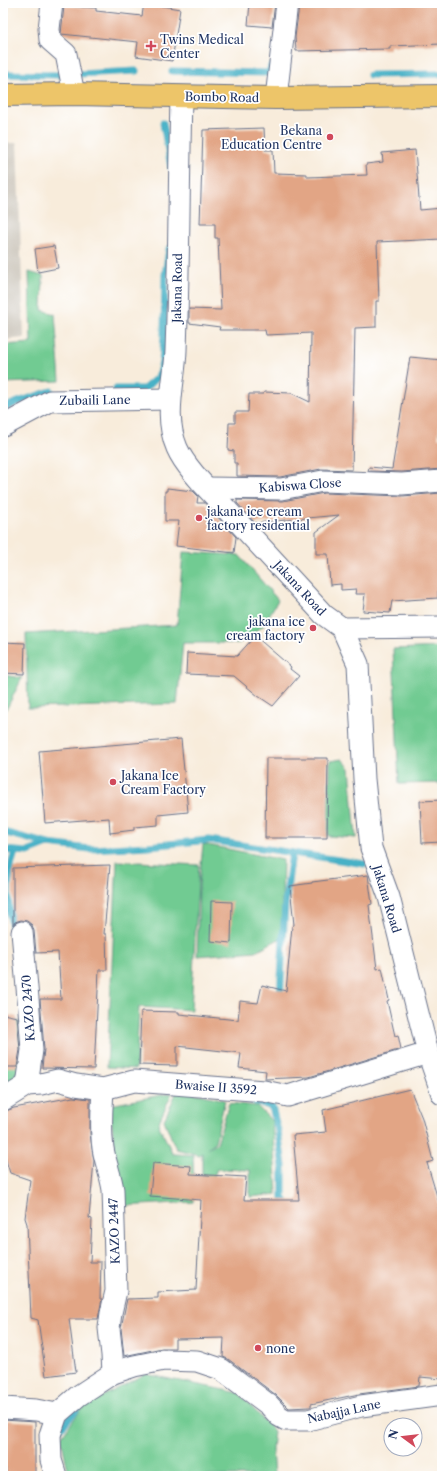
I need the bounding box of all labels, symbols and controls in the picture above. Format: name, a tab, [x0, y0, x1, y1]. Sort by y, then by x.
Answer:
place label: Twins Medical Center	[160, 32, 244, 61]
marker: Twins Medical Center	[145, 40, 157, 52]
street label: Bombo Road	[185, 89, 260, 105]
place label: Bekana Education Centre	[221, 123, 323, 152]
marker: Bekana Education Centre	[325, 132, 335, 142]
street label: Jakana Road	[169, 252, 185, 325]
street label: Zubaili Lane	[59, 392, 131, 408]
street label: Kabiswa Close	[258, 475, 342, 495]
place label: jakana ice cream factory residential	[205, 504, 310, 533]
marker: jakana ice cream factory residential	[194, 513, 204, 523]
street label: Jakana Road	[269, 556, 330, 619]
place label: jakana ice cream factory	[226, 614, 305, 643]
marker: jakana ice cream factory	[308, 623, 318, 633]
place label: Jakana Ice Cream Factory	[119, 768, 206, 797]
marker: Jakana Ice Cream Factory	[108, 777, 118, 787]
street label: Jakana Road	[369, 861, 405, 935]
street label: KAZO 2470	[18, 974, 38, 1042]
street label: Bwaise II 3592	[174, 1077, 258, 1097]
street label: KAZO 2447	[105, 1198, 123, 1264]
place label: none	[266, 1341, 295, 1356]
marker: none	[253, 1343, 263, 1353]
street label: Nabajja Lane	[306, 1396, 382, 1426]
north arrow	[383, 1417, 423, 1457]
text: N	[385, 1428, 401, 1441]

